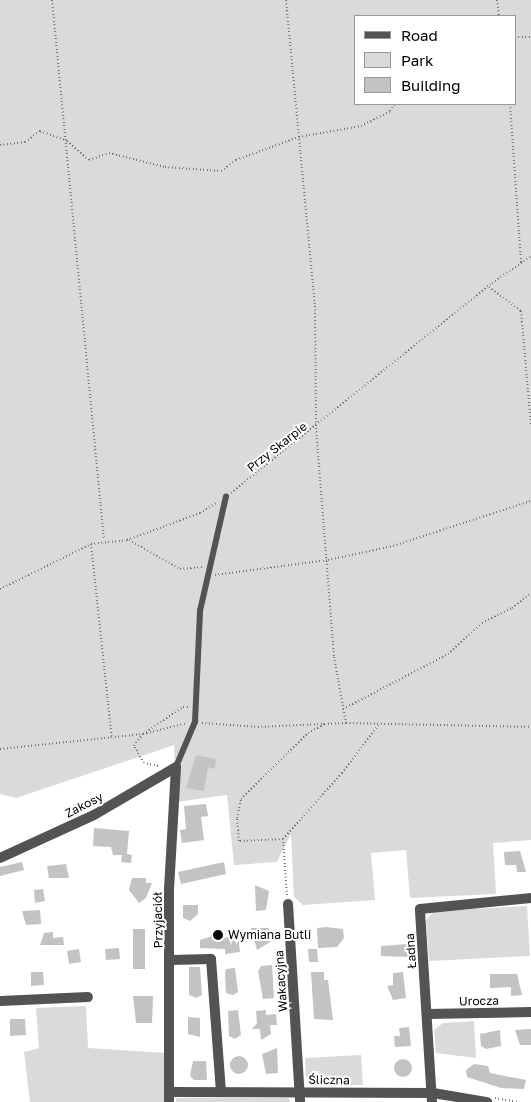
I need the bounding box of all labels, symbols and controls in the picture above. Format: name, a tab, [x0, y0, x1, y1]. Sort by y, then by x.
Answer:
legend	[354, 15, 516, 105]
text: Road	[401, 26, 438, 44]
text: Park	[401, 51, 433, 69]
text: Building	[401, 76, 461, 94]
street label: Przy Skarpie	[244, 419, 310, 475]
street label: Zakosy	[63, 789, 105, 821]
street label: Przyjaciół	[150, 891, 166, 949]
place label: Wymiana Butli	[228, 928, 311, 942]
marker: Wymiana Butli	[212, 929, 224, 941]
street label: Ładna	[403, 933, 419, 969]
street label: Wakacyjna	[272, 950, 290, 1012]
street label: Urocza	[459, 993, 499, 1009]
street label: Śliczna	[308, 1072, 350, 1088]

